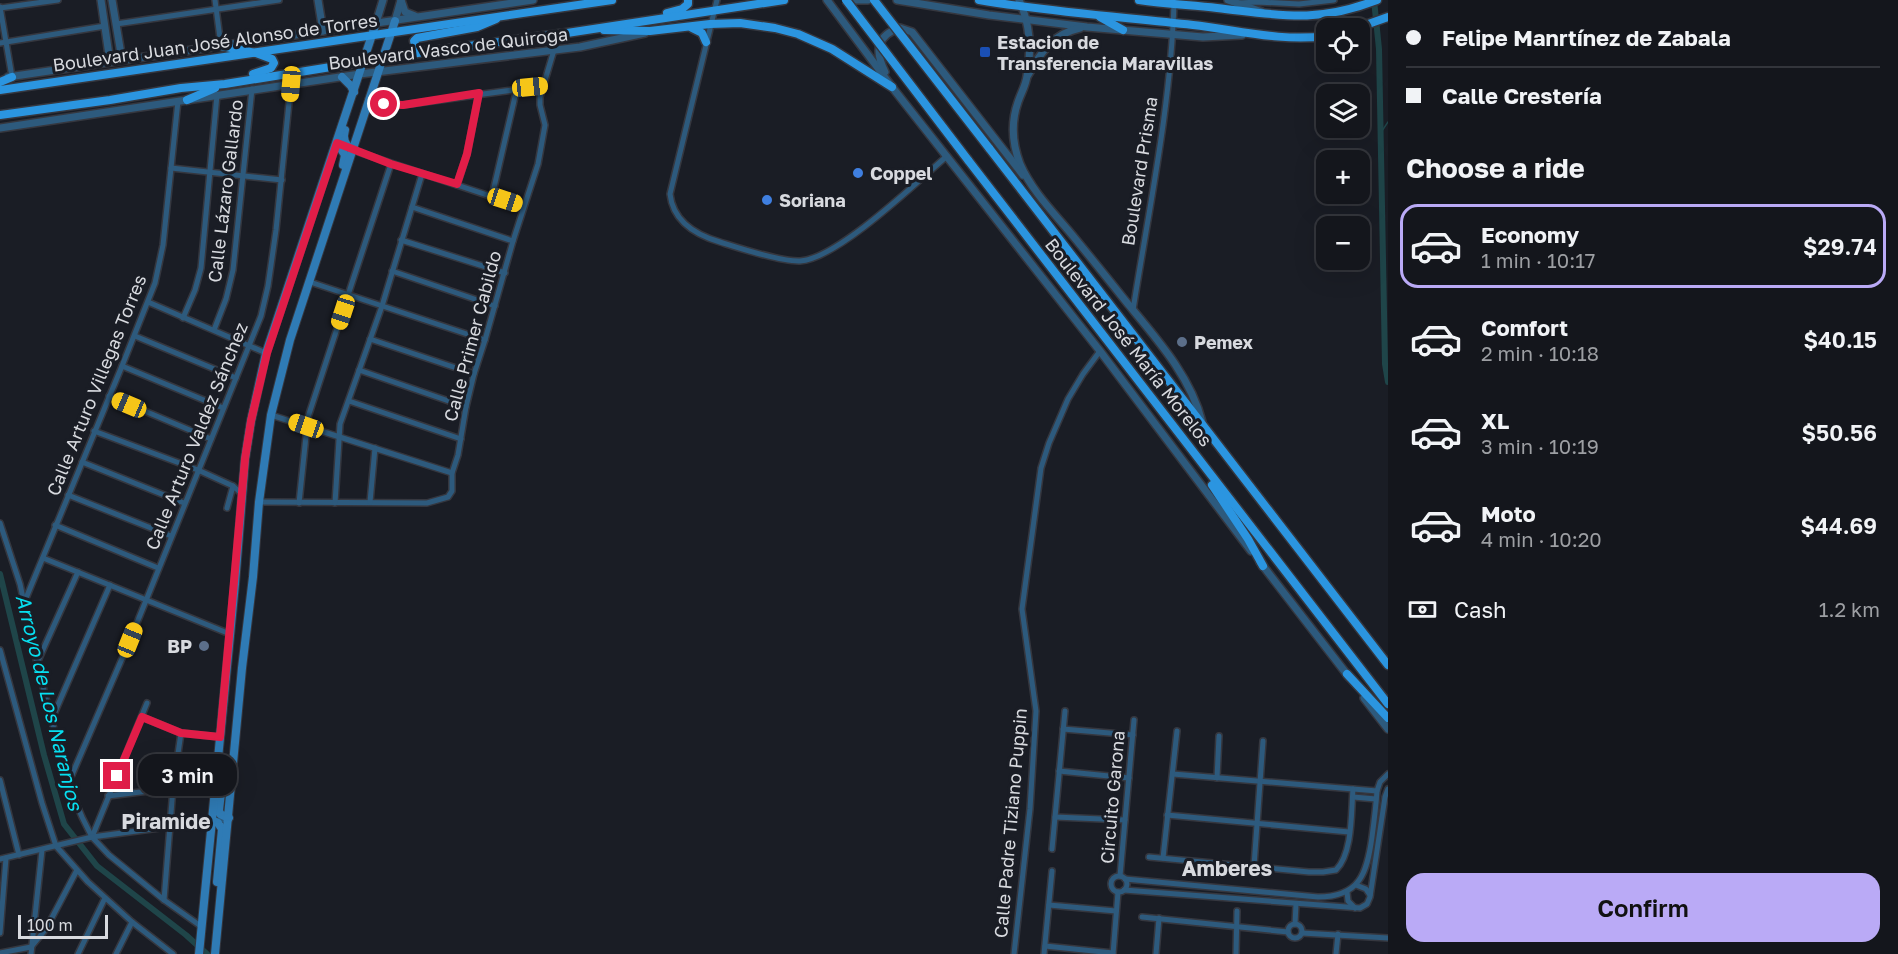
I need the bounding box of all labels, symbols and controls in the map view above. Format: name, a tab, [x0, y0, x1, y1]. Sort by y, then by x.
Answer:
street label: Boulevard Juan José Alonso de Torres	[51, 8, 379, 76]
map controls	[1316, 18, 1370, 270]
button: locate	[1316, 18, 1370, 72]
street label: Boulevard Vasco de Quiroga	[327, 22, 569, 74]
text: Felipe Manrtínez de Zabala	[1442, 24, 1731, 51]
place label: Estacion de Transferencia Maravillas	[997, 31, 1213, 74]
marker: Estacion de Transferencia Maravillas	[978, 45, 992, 59]
car	[280, 65, 302, 103]
car	[511, 76, 549, 98]
text: Calle Crestería	[1442, 82, 1602, 109]
button: layers	[1316, 84, 1370, 138]
route start	[370, 90, 397, 117]
street label: Boulevard Prisma	[1116, 95, 1162, 247]
street label: Calle Lázaro Gallardo	[203, 98, 247, 284]
button: +	[1316, 150, 1370, 204]
text: Choose a ride	[1406, 152, 1585, 184]
place label: Coppel	[870, 162, 932, 184]
marker: Coppel	[851, 166, 865, 180]
car	[485, 186, 525, 214]
place label: Soriana	[779, 189, 846, 211]
marker: Soriana	[760, 193, 774, 207]
button: −	[1316, 216, 1370, 270]
icon: car	[1409, 219, 1463, 273]
text: Economy	[1481, 221, 1579, 248]
street label: Boulevard José María Morelos	[1041, 233, 1217, 451]
text: $29.74	[1803, 233, 1877, 260]
street label: Calle Primer Cabildo	[439, 248, 505, 424]
text: 1 min · 10:17	[1481, 248, 1595, 272]
street label: Calle Arturo Villegas Torres	[42, 271, 150, 499]
car	[329, 292, 357, 332]
icon: car	[1409, 312, 1463, 366]
text: Comfort	[1481, 314, 1568, 341]
street label: Calle Arturo Valdez Sánchez	[140, 319, 252, 553]
text: $40.15	[1804, 326, 1877, 353]
place label: Pemex	[1194, 331, 1254, 353]
marker: Pemex	[1175, 335, 1189, 349]
text: 2 min · 10:18	[1481, 341, 1599, 365]
car	[109, 390, 149, 420]
icon: car	[1409, 405, 1463, 459]
text: XL	[1481, 407, 1509, 434]
car	[286, 412, 326, 440]
text: $50.56	[1802, 419, 1877, 446]
text: 3 min · 10:19	[1481, 434, 1599, 458]
icon: car	[1409, 498, 1463, 552]
text: Moto	[1481, 500, 1536, 527]
text: $44.69	[1801, 512, 1877, 539]
text: 4 min · 10:20	[1481, 527, 1602, 551]
water label: Arroyo de Los Naranjos	[11, 592, 89, 814]
icon: cash	[1406, 593, 1439, 626]
text: Cash	[1454, 596, 1507, 623]
text: 1.2 km	[1819, 597, 1880, 621]
car	[115, 620, 145, 660]
place label: BP	[167, 635, 192, 657]
marker: BP	[197, 639, 211, 653]
street label: Calle Padre Tiziano Puppin	[989, 707, 1031, 939]
street label: Circuito Garona	[1095, 729, 1129, 865]
callout: 3 min	[138, 755, 237, 797]
route end	[103, 762, 130, 789]
text: 3 min	[161, 763, 214, 787]
district label: Piramide	[121, 808, 211, 834]
district label: Amberes	[1182, 855, 1273, 881]
button: Confirm	[1406, 873, 1880, 942]
scale bar	[18, 912, 108, 940]
text: 100 m	[27, 915, 73, 935]

